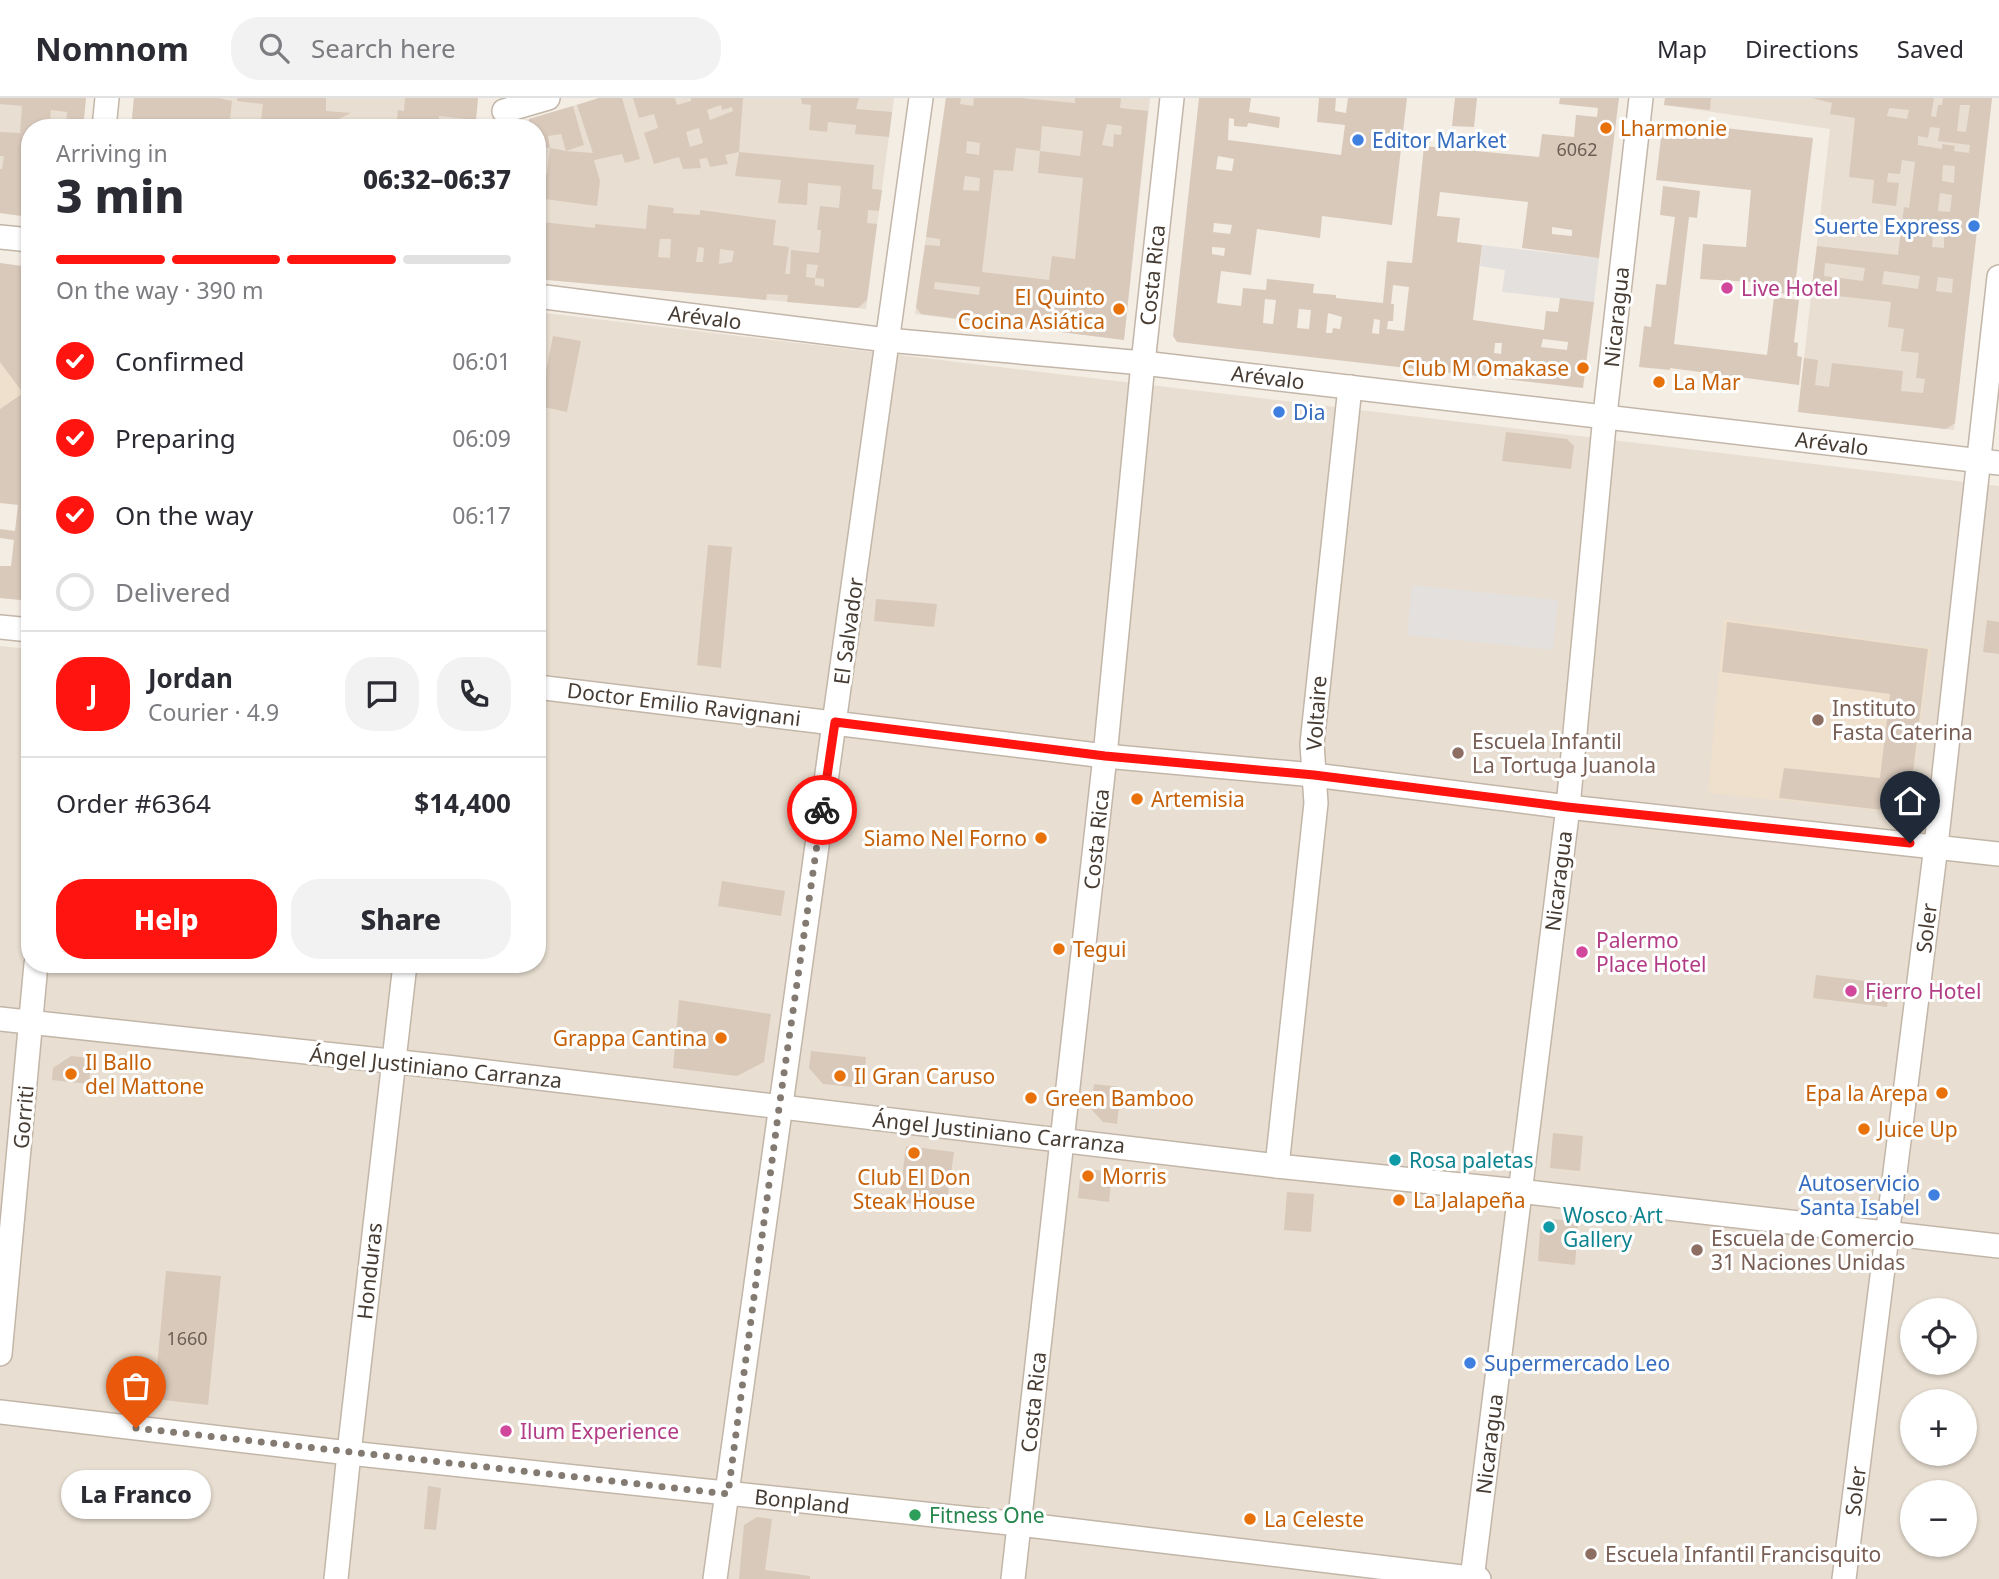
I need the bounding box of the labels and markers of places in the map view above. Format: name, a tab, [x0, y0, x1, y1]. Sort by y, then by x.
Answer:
place label: Lharmonie	[1620, 114, 1727, 142]
marker: Lharmonie	[1598, 120, 1614, 136]
place label: Editor Market	[1372, 126, 1507, 154]
marker: Editor Market	[1350, 132, 1366, 148]
place label: Suerte Express	[1814, 212, 1960, 240]
marker: Suerte Express	[1966, 218, 1982, 234]
place label: Live Hotel	[1741, 274, 1839, 302]
marker: Live Hotel	[1719, 280, 1735, 296]
place label: El Quinto Cocina Asiática	[958, 283, 1105, 335]
marker: El Quinto Cocina Asiática	[1111, 301, 1127, 317]
place label: Club M Omakase	[1402, 354, 1569, 382]
marker: Club M Omakase	[1575, 360, 1591, 376]
place label: La Mar	[1673, 368, 1741, 396]
marker: La Mar	[1651, 374, 1667, 390]
place label: Dia	[1293, 398, 1326, 426]
marker: Dia	[1271, 404, 1287, 420]
place label: Instituto Fasta Caterina	[1832, 694, 1973, 746]
marker: Instituto Fasta Caterina	[1810, 712, 1826, 728]
place label: Escuela Infantil La Tortuga Juanola	[1472, 727, 1656, 779]
marker: Escuela Infantil La Tortuga Juanola	[1450, 745, 1466, 761]
pin	[1880, 771, 1940, 843]
place label: Artemisia	[1151, 785, 1245, 813]
marker: Artemisia	[1129, 791, 1145, 807]
place label: Siamo Nel Forno	[864, 824, 1027, 852]
marker: Siamo Nel Forno	[1033, 830, 1049, 846]
place label: Palermo Place Hotel	[1596, 926, 1706, 978]
place label: Tegui	[1073, 935, 1126, 963]
marker: Tegui	[1051, 941, 1067, 957]
marker: Palermo Place Hotel	[1574, 944, 1590, 960]
place label: Fierro Hotel	[1865, 977, 1981, 1005]
marker: Fierro Hotel	[1843, 983, 1859, 999]
place label: Grappa Cantina	[553, 1024, 707, 1052]
marker: Grappa Cantina	[713, 1030, 729, 1046]
place label: Il Ballo del Mattone	[85, 1048, 204, 1100]
place label: Il Gran Caruso	[854, 1062, 995, 1090]
marker: Il Ballo del Mattone	[63, 1066, 79, 1082]
marker: Il Gran Caruso	[832, 1068, 848, 1084]
place label: Epa la Arepa	[1805, 1079, 1928, 1107]
place label: Green Bamboo	[1045, 1084, 1194, 1112]
marker: Epa la Arepa	[1934, 1085, 1950, 1101]
marker: Green Bamboo	[1023, 1090, 1039, 1106]
place label: Juice Up	[1876, 1115, 1958, 1143]
marker: Juice Up	[1856, 1121, 1872, 1137]
marker: Club El Don Steak House	[906, 1145, 922, 1161]
place label: Rosa paletas	[1409, 1146, 1533, 1174]
marker: Rosa paletas	[1387, 1152, 1403, 1168]
place label: Morris	[1102, 1162, 1167, 1190]
place label: Club El Don Steak House	[853, 1163, 975, 1215]
marker: Morris	[1080, 1168, 1096, 1184]
place label: Autoservicio Santa Isabel	[1798, 1169, 1920, 1221]
place label: La Jalapeña	[1413, 1186, 1525, 1214]
marker: Autoservicio Santa Isabel	[1926, 1187, 1942, 1203]
marker: La Jalapeña	[1391, 1192, 1407, 1208]
place label: Wosco Art Gallery	[1563, 1201, 1663, 1253]
marker: Wosco Art Gallery	[1541, 1219, 1557, 1235]
place label: Escuela de Comercio 31 Naciones Unidas	[1711, 1224, 1914, 1276]
marker: Escuela de Comercio 31 Naciones Unidas	[1689, 1242, 1705, 1258]
place label: Supermercado Leo	[1484, 1349, 1670, 1377]
marker: Supermercado Leo	[1462, 1355, 1478, 1371]
pin	[106, 1356, 166, 1428]
place label: Ilum Experience	[520, 1417, 679, 1445]
marker: Ilum Experience	[498, 1423, 514, 1439]
callout: La Franco	[61, 1470, 211, 1519]
place label: Fitness One	[929, 1501, 1045, 1529]
place label: La Celeste	[1264, 1505, 1364, 1533]
marker: Fitness One	[907, 1507, 923, 1523]
marker: La Celeste	[1242, 1511, 1258, 1527]
place label: Escuela Infantil Francisquito	[1605, 1540, 1881, 1568]
marker: Escuela Infantil Francisquito	[1583, 1546, 1599, 1562]

